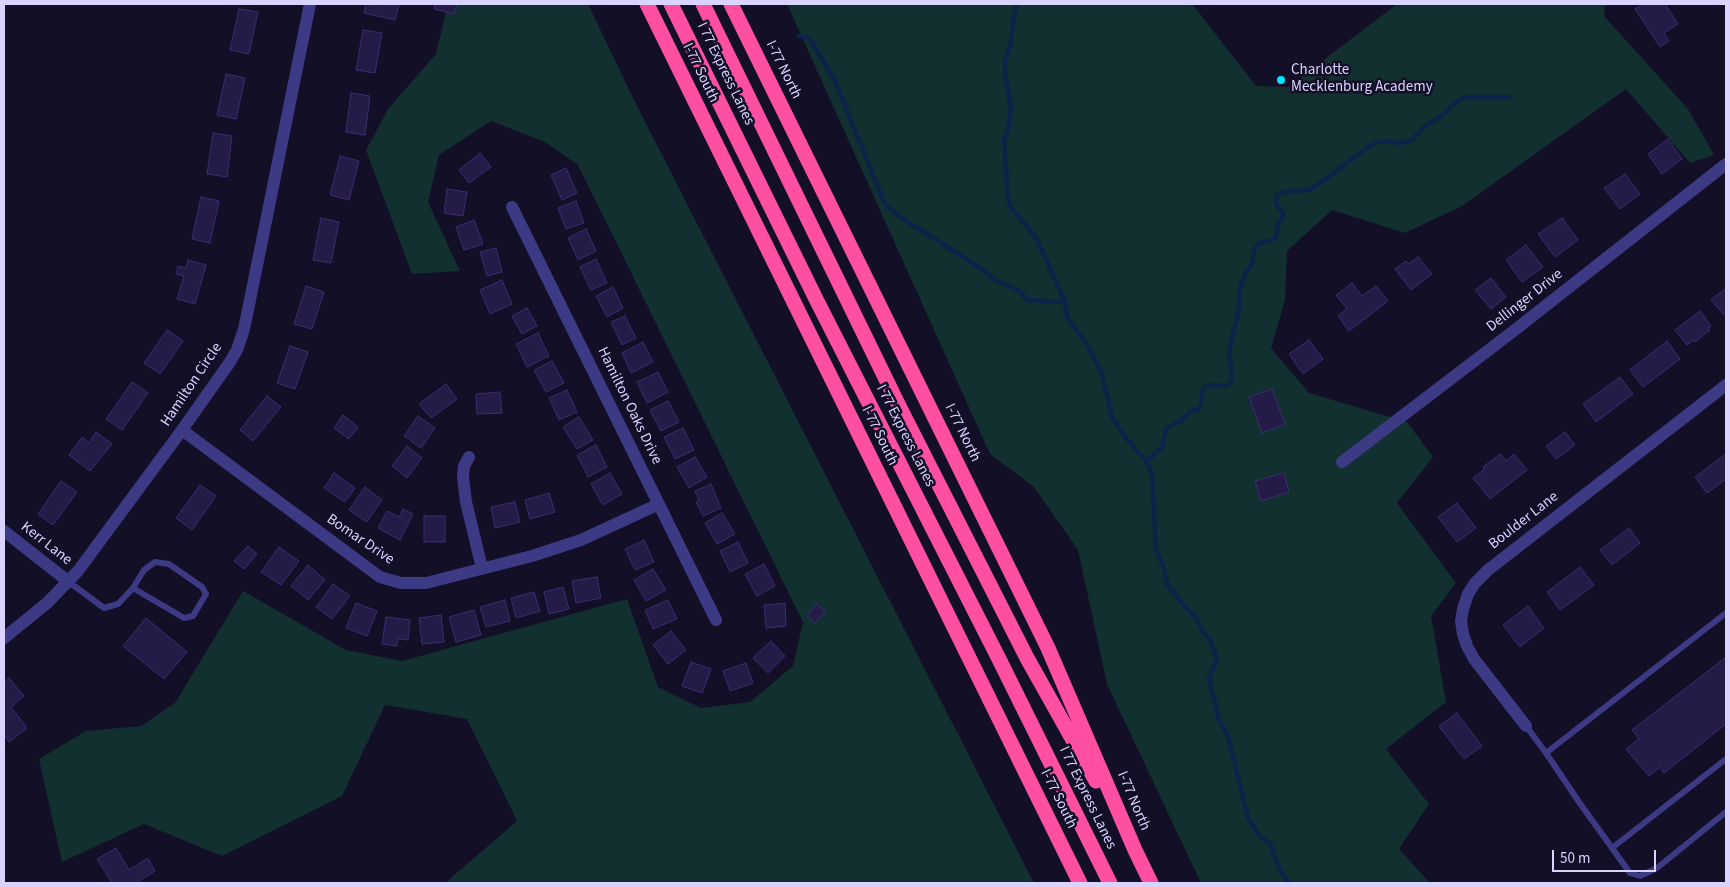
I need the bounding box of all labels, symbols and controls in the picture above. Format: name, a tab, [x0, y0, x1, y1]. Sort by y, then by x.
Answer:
street label: I 77 Express Lanes	[692, 20, 758, 128]
street label: I-77 North	[761, 38, 805, 102]
street label: I-77 South	[678, 40, 722, 106]
place label: Charlotte Mecklenburg Academy	[1291, 62, 1433, 97]
marker: Charlotte Mecklenburg Academy	[1275, 74, 1287, 86]
street label: Dellinger Drive	[1483, 266, 1567, 336]
street label: Hamilton Circle	[157, 340, 227, 430]
street label: Hamilton Oaks Drive	[593, 344, 665, 468]
street label: I 77 Express Lanes	[872, 382, 938, 490]
street label: I-77 North	[940, 401, 984, 465]
street label: I-77 South	[857, 403, 901, 469]
street label: Boulder Lane	[1486, 488, 1562, 554]
street label: Bomar Drive	[323, 511, 397, 569]
street label: Kerr Lane	[17, 518, 75, 570]
street label: I 77 Express Lanes	[1054, 744, 1120, 852]
street label: I-77 South	[1036, 766, 1080, 832]
street label: I-77 North	[1112, 769, 1154, 833]
scale bar	[1555, 840, 1659, 872]
text: 50 m	[1560, 848, 1590, 869]

